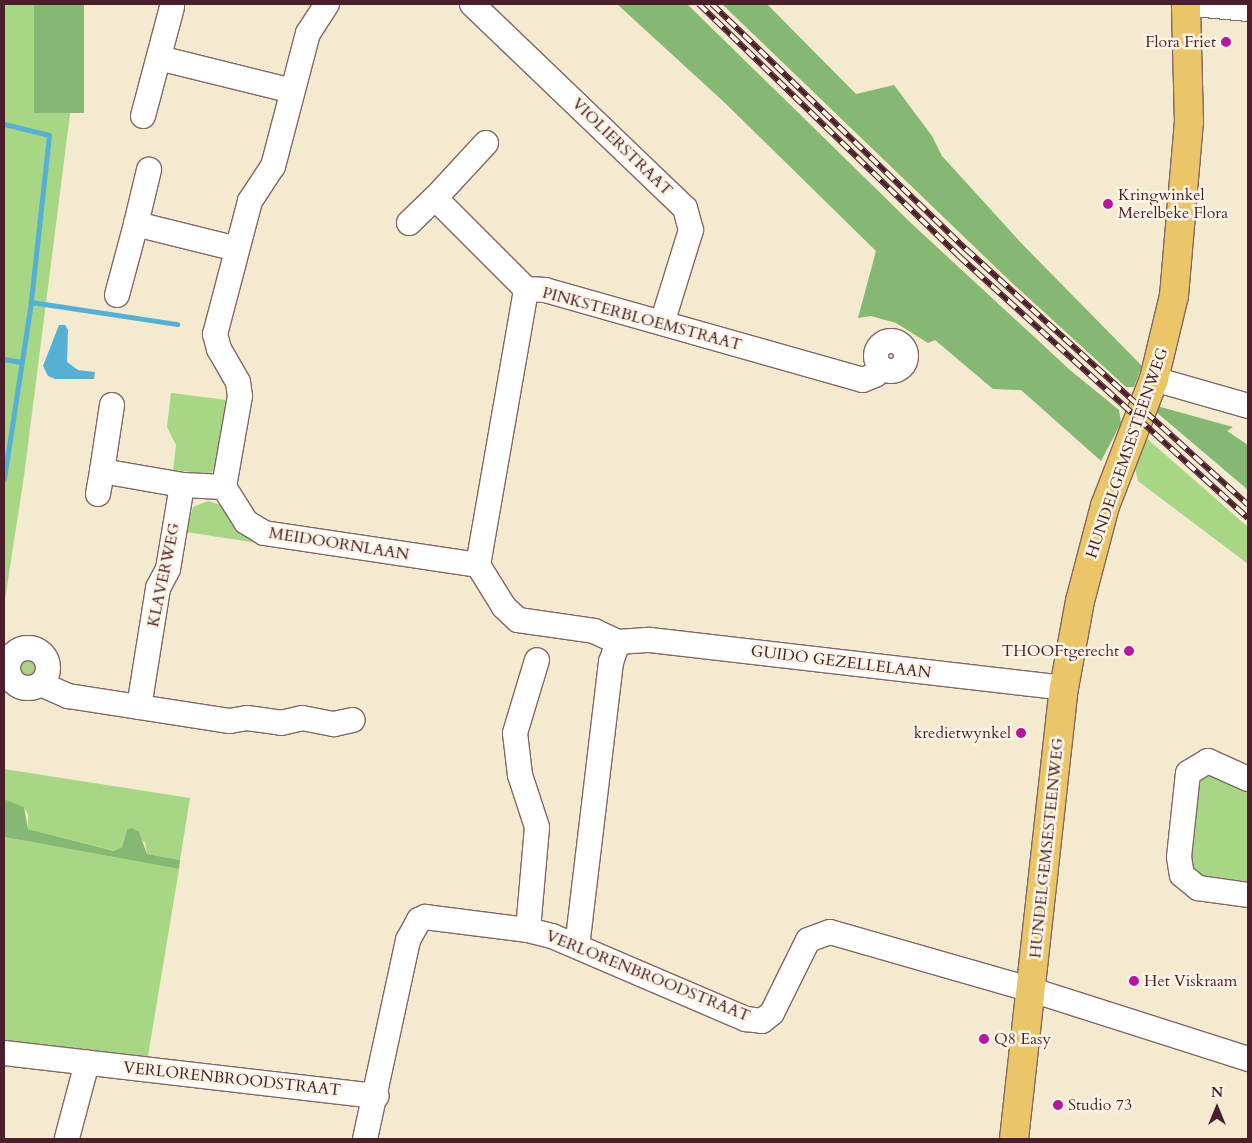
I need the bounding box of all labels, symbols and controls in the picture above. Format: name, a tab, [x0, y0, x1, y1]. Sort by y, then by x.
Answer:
place label: Flora Friet	[1145, 32, 1216, 52]
marker: Flora Friet	[1220, 36, 1232, 48]
street label: VIOLIERSTRAAT	[568, 94, 676, 200]
place label: Kringwinkel Merelbeke Flora	[1118, 185, 1228, 223]
marker: Kringwinkel Merelbeke Flora	[1102, 198, 1114, 210]
street label: PINKSTERBLOEMSTRAAT	[540, 283, 744, 355]
street label: HUNDELGEMSESTEENWEG	[1082, 345, 1172, 561]
street label: KLAVERWEG	[144, 521, 184, 629]
street label: MEIDOORNLAAN	[267, 523, 411, 565]
street label: GUIDO GEZELLELAAN	[750, 641, 932, 683]
place label: THOOFtgerecht	[1002, 641, 1119, 661]
marker: THOOFtgerecht	[1123, 645, 1135, 657]
place label: kredietwynkel	[914, 723, 1011, 743]
marker: kredietwynkel	[1015, 727, 1027, 739]
street label: HUNDELGEMSESTEENWEG	[1026, 737, 1068, 959]
street label: VERLORENBROODSTRAAT	[543, 926, 753, 1026]
place label: Het Viskraam	[1144, 971, 1237, 991]
marker: Het Viskraam	[1128, 975, 1140, 987]
place label: Q8 Easy	[994, 1029, 1051, 1049]
marker: Q8 Easy	[978, 1033, 990, 1045]
street label: VERLORENBROODSTRAAT	[122, 1058, 342, 1100]
north arrow	[1192, 1083, 1242, 1133]
text: N	[1211, 1083, 1223, 1102]
place label: Studio 73	[1068, 1095, 1132, 1115]
marker: Studio 73	[1052, 1099, 1064, 1111]

